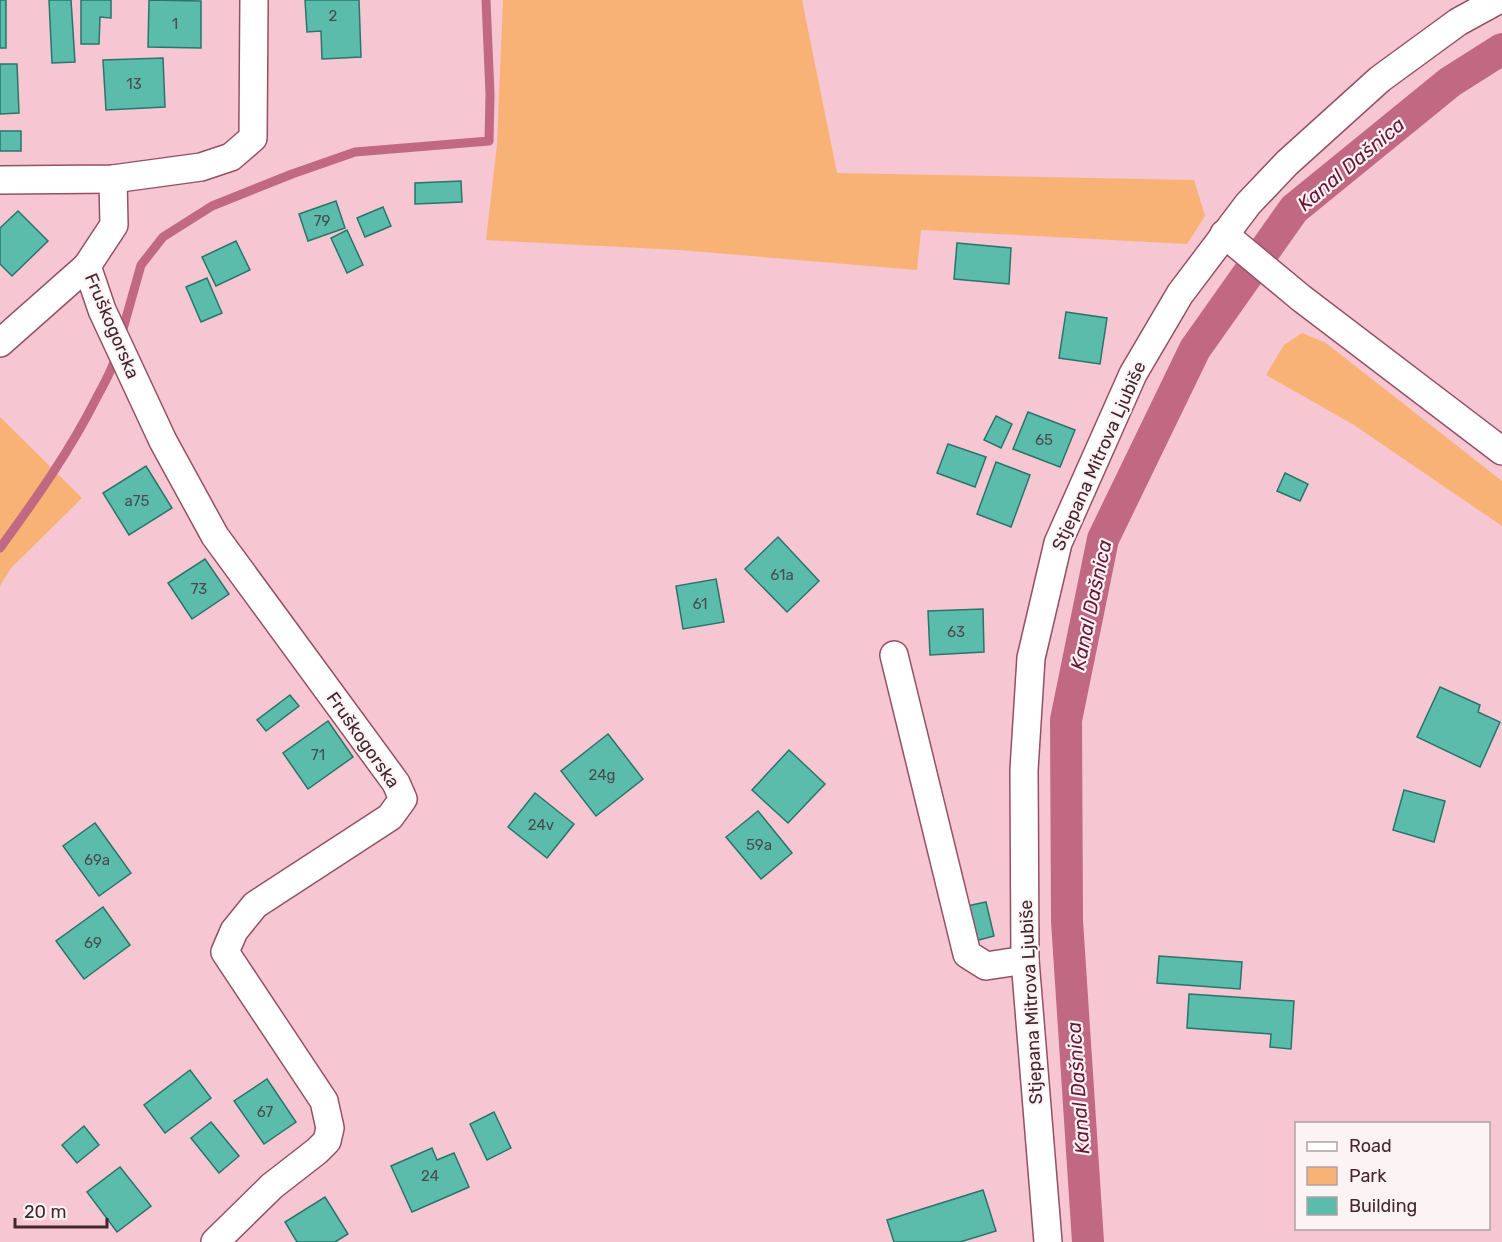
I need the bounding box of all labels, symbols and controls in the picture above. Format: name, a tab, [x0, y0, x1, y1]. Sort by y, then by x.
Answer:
house number: 2	[329, 7, 338, 25]
house number: 1	[172, 15, 178, 33]
house number: 13	[126, 75, 142, 93]
water label: Kanal Dašnica	[1292, 112, 1410, 216]
house number: 79	[314, 212, 330, 230]
street label: Fruškogorska	[80, 270, 144, 382]
street label: Stjepana Mitrova Ljubiše	[1047, 358, 1151, 554]
house number: 65	[1035, 431, 1053, 449]
house number: a75	[125, 492, 150, 510]
water label: Kanal Dašnica	[1065, 537, 1117, 672]
house number: 61a	[770, 566, 794, 584]
house number: 73	[191, 580, 207, 598]
house number: 61	[692, 595, 708, 613]
house number: 63	[947, 623, 965, 641]
street label: Fruškogorska	[322, 688, 404, 792]
house number: 71	[311, 746, 325, 764]
house number: 24g	[589, 766, 615, 784]
house number: 24v	[528, 816, 554, 834]
house number: 59a	[746, 836, 772, 854]
house number: 69a	[84, 851, 110, 869]
street label: Stjepana Mitrova Ljubiše	[1015, 899, 1047, 1105]
house number: 69	[84, 934, 102, 952]
water label: Kanal Dašnica	[1061, 1021, 1095, 1155]
house number: 67	[257, 1103, 273, 1121]
legend	[1295, 1122, 1490, 1230]
text: Road	[1349, 1135, 1392, 1157]
text: Park	[1349, 1165, 1387, 1187]
house number: 24	[421, 1167, 439, 1185]
scale bar	[15, 1191, 106, 1229]
text: Building	[1349, 1195, 1417, 1217]
text: 20 m	[24, 1201, 66, 1223]

